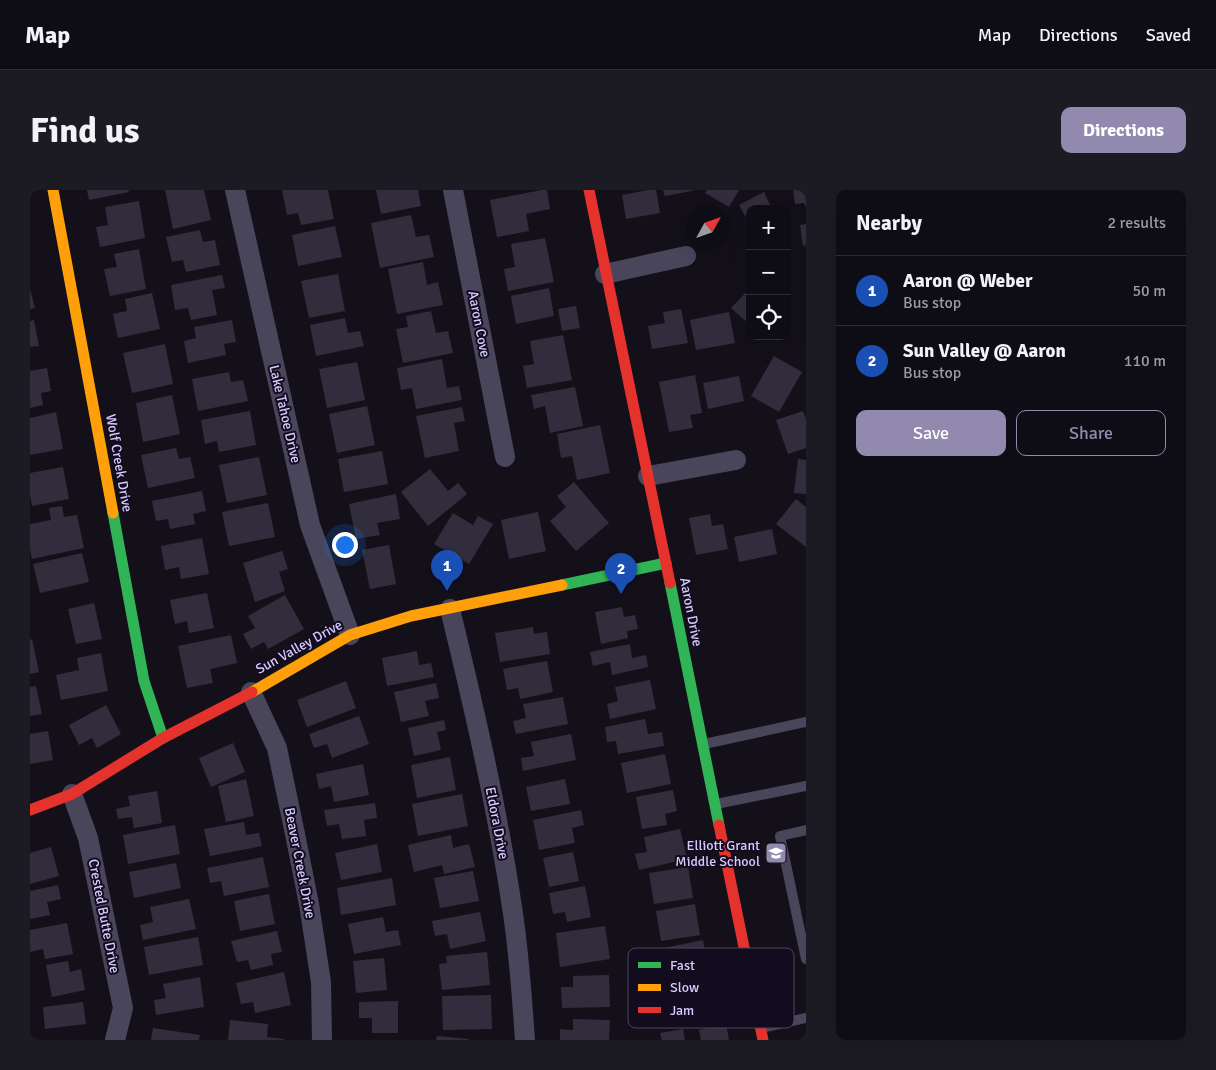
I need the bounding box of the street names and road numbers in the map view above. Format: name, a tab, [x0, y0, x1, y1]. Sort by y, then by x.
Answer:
street label: Aaron Cove	[464, 289, 494, 359]
street label: Lake Tahoe Drive	[265, 363, 305, 465]
street label: Wolf Creek Drive	[102, 413, 136, 513]
street label: Aaron Drive	[676, 576, 706, 648]
street label: Sun Valley Drive	[253, 616, 345, 678]
street label: Eldora Drive	[482, 785, 512, 861]
street label: Beaver Creek Drive	[281, 806, 319, 920]
street label: Crested Butte Drive	[85, 857, 123, 975]

